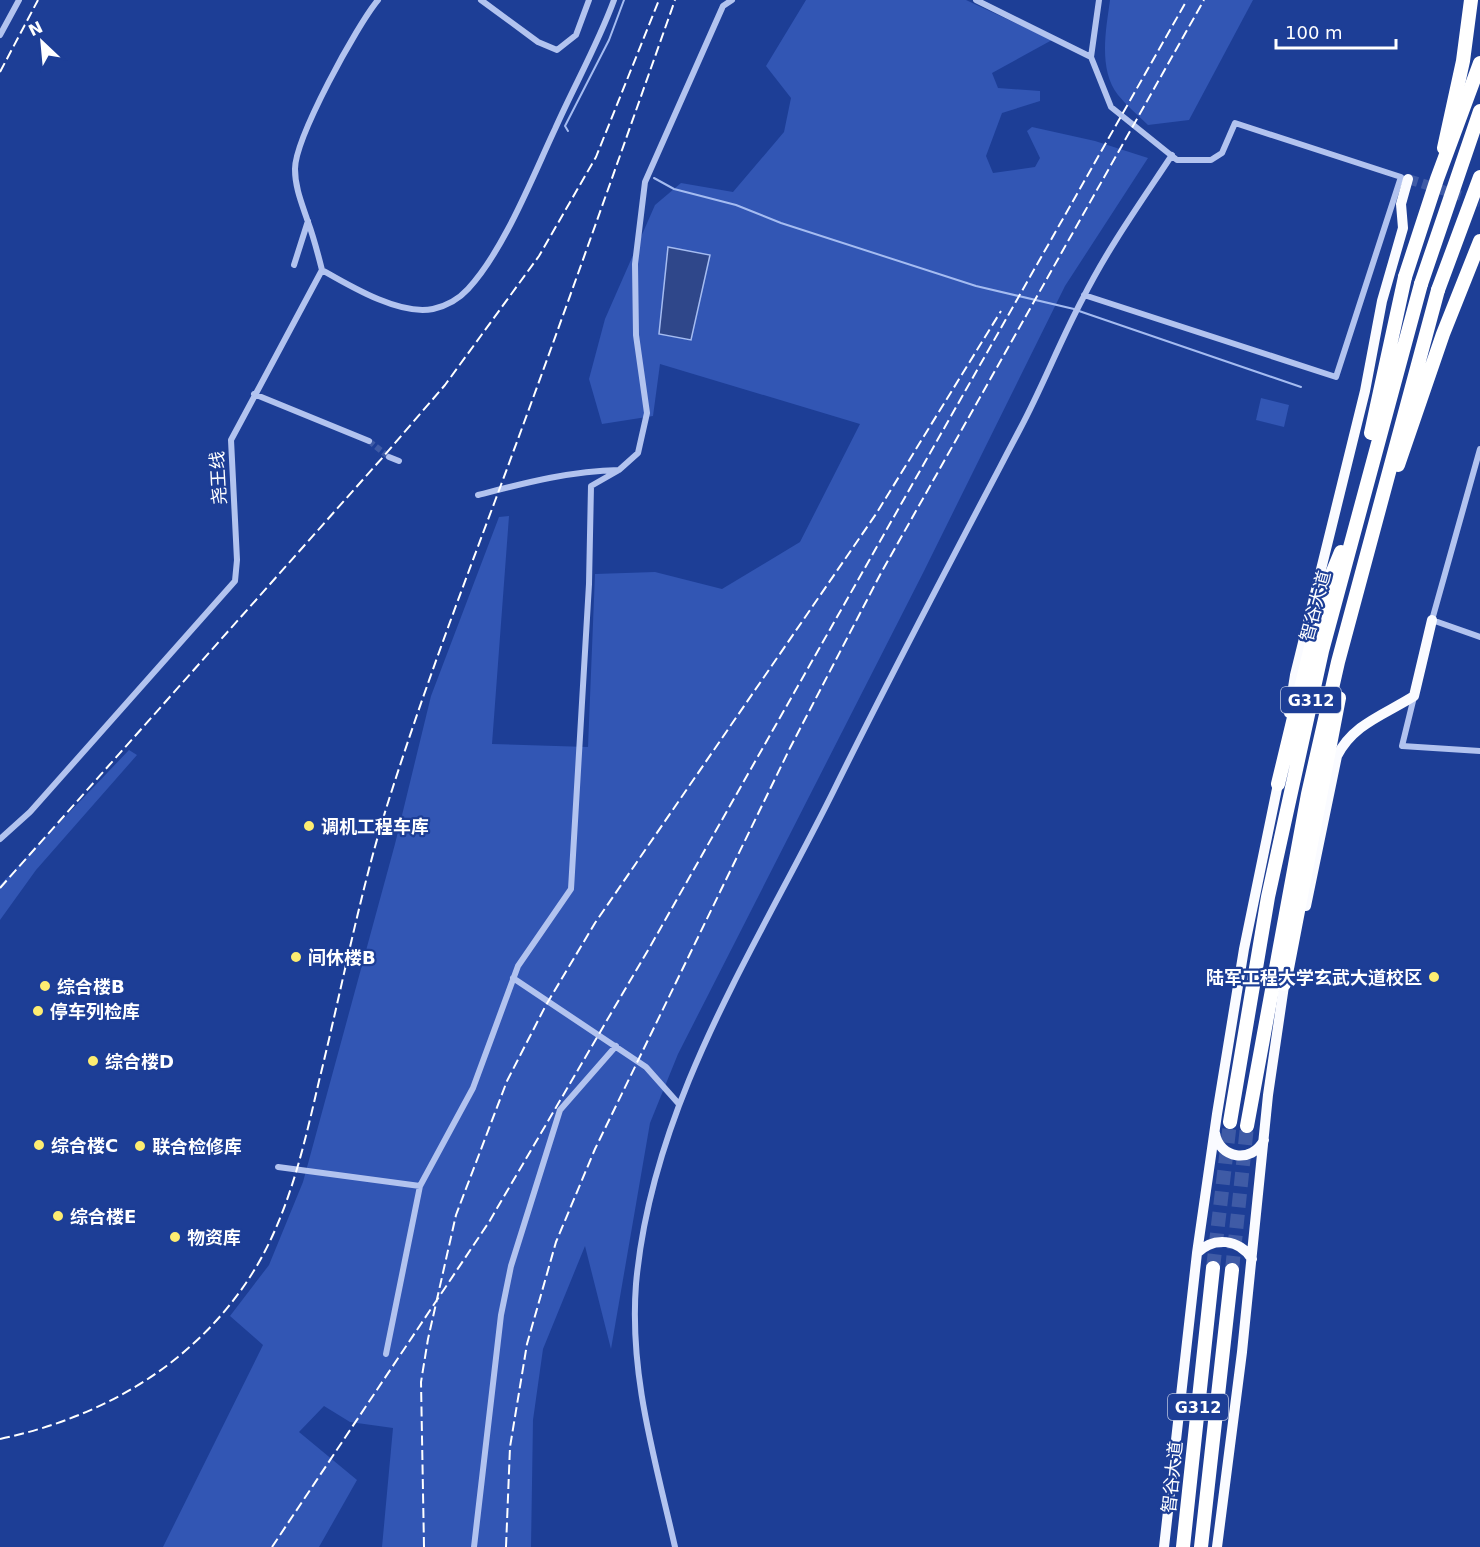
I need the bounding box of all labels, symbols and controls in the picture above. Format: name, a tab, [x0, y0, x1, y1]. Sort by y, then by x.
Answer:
north arrow	[12, 12, 72, 72]
scale bar	[1276, 12, 1396, 50]
text: N	[25, 17, 46, 40]
text: 100 m	[1285, 22, 1343, 43]
street label: 尧王线	[206, 450, 230, 506]
street label: 智谷大道	[1296, 569, 1334, 643]
road number: G312	[1281, 687, 1341, 713]
place label: 调机工程车库	[321, 816, 429, 837]
marker: 调机工程车库	[302, 819, 316, 833]
place label: 间休楼B	[308, 947, 376, 968]
marker: 间休楼B	[289, 950, 303, 964]
place label: 陆军工程大学玄武大道校区	[1206, 967, 1422, 988]
marker: 陆军工程大学玄武大道校区	[1427, 970, 1441, 984]
place label: 综合楼B	[57, 976, 125, 997]
marker: 综合楼B	[38, 979, 52, 993]
place label: 停车列检库	[50, 1001, 140, 1022]
marker: 停车列检库	[31, 1004, 45, 1018]
place label: 综合楼D	[105, 1051, 174, 1072]
marker: 综合楼D	[86, 1054, 100, 1068]
place label: 综合楼C	[51, 1135, 118, 1156]
place label: 联合检修库	[152, 1136, 242, 1157]
marker: 综合楼C	[32, 1138, 46, 1152]
marker: 联合检修库	[133, 1139, 147, 1153]
place label: 综合楼E	[70, 1206, 136, 1227]
marker: 综合楼E	[51, 1209, 65, 1223]
place label: 物资库	[187, 1227, 241, 1248]
marker: 物资库	[168, 1230, 182, 1244]
road number: G312	[1168, 1394, 1228, 1420]
street label: 智谷大道	[1158, 1440, 1186, 1514]

